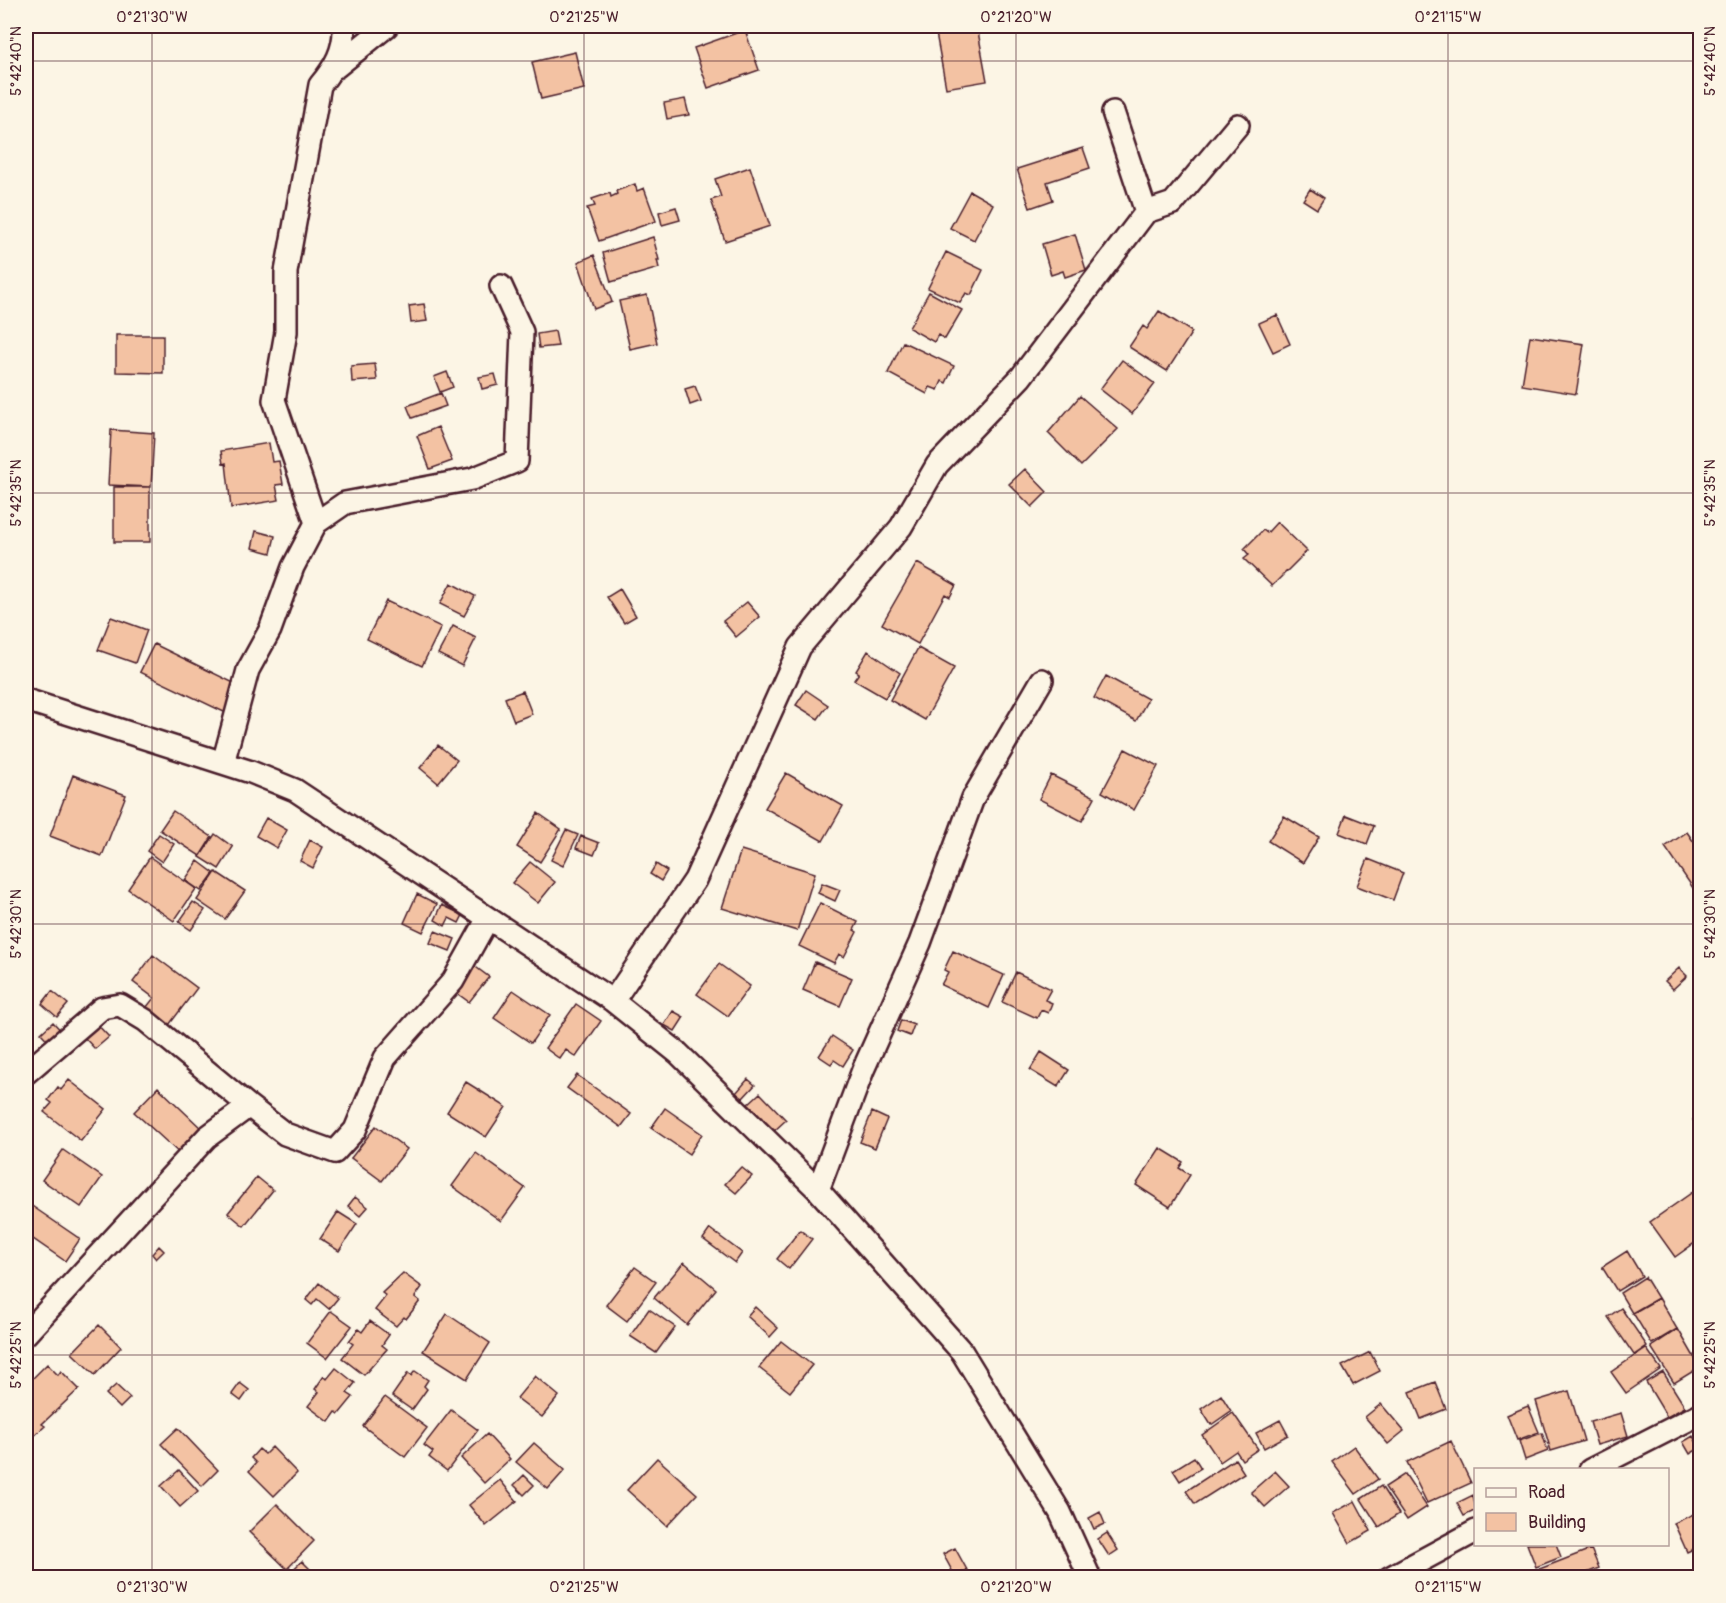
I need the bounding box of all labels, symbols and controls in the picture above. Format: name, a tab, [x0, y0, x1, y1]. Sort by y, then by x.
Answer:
text: 0°21'30"W	[116, 8, 188, 27]
text: 0°21'25"W	[549, 8, 619, 27]
text: 0°21'20"W	[980, 8, 1052, 27]
text: 0°21'15"W	[1415, 8, 1482, 27]
text: 5°42'40"N	[7, 26, 26, 96]
text: 5°42'40"N	[1701, 26, 1720, 96]
text: 5°42'35"N	[7, 459, 26, 527]
text: 5°42'35"N	[1701, 459, 1720, 527]
text: 5°42'30"N	[7, 889, 26, 959]
text: 5°42'30"N	[1701, 889, 1720, 959]
text: 5°42'25"N	[7, 1321, 26, 1389]
text: 5°42'25"N	[1701, 1321, 1720, 1389]
legend	[1474, 1468, 1669, 1546]
text: Road	[1528, 1481, 1565, 1504]
text: Building	[1528, 1511, 1586, 1534]
text: 0°21'30"W	[116, 1578, 188, 1597]
text: 0°21'25"W	[549, 1578, 619, 1597]
text: 0°21'20"W	[980, 1578, 1052, 1597]
text: 0°21'15"W	[1415, 1578, 1482, 1597]

